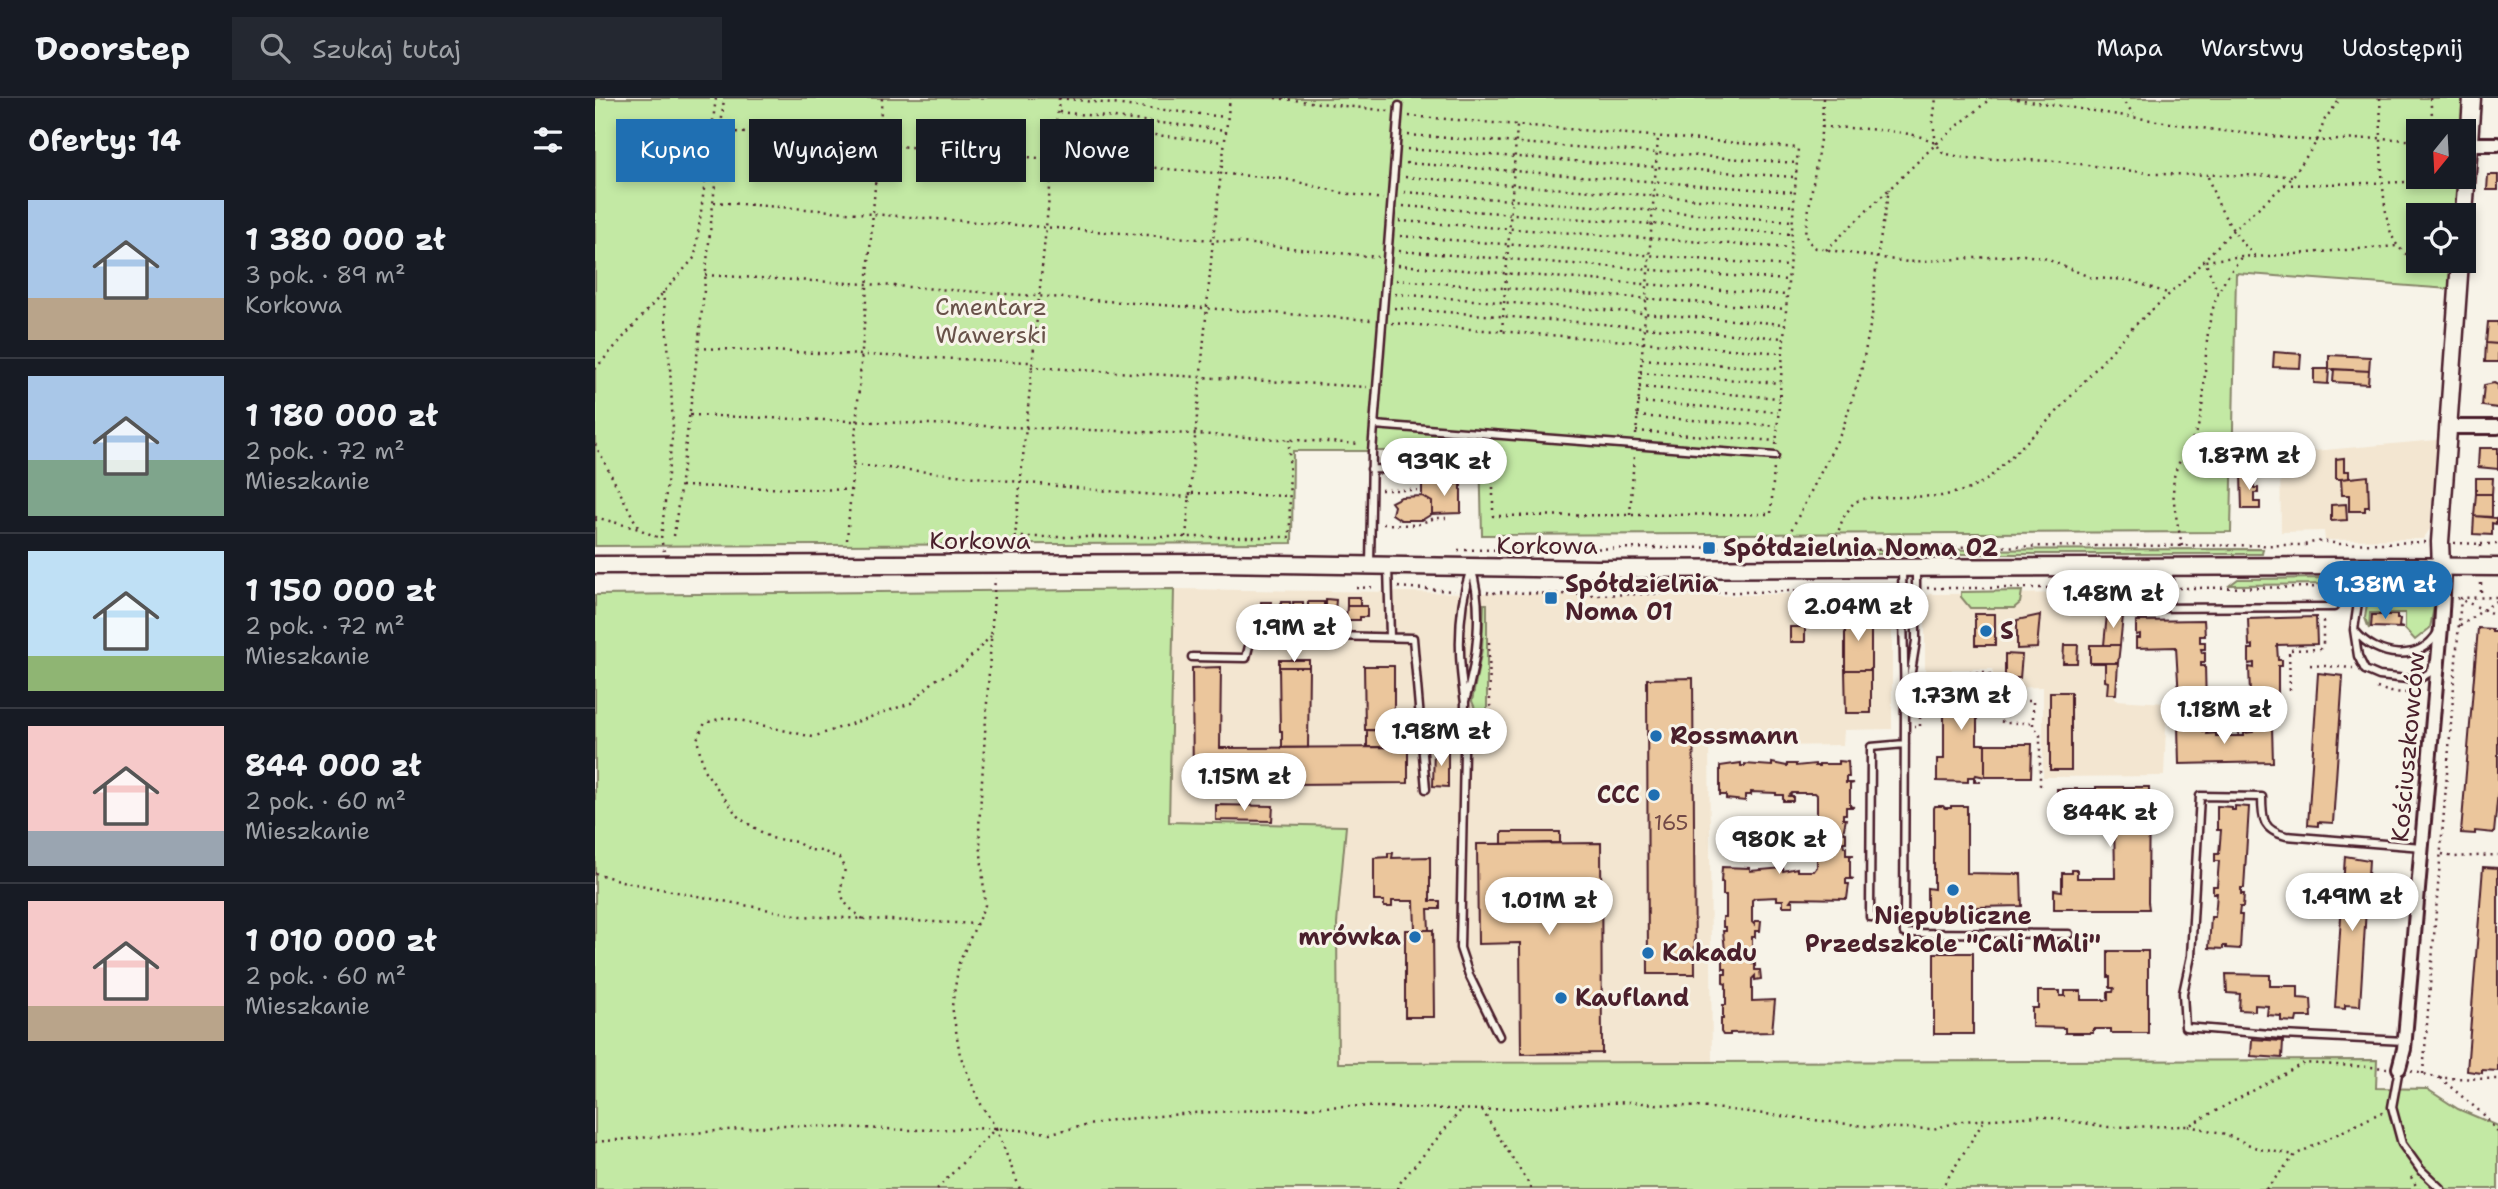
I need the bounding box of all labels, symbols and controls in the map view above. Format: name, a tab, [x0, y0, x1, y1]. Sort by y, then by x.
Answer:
search box	[232, 17, 722, 80]
text: Doorstep	[35, 26, 190, 71]
icon: search	[256, 29, 294, 67]
text: Szukaj tutaj	[312, 31, 461, 66]
text: Mapa	[2096, 32, 2163, 64]
text: Warstwy	[2201, 32, 2304, 64]
text: Udostępnij	[2342, 32, 2463, 64]
chip: Kupno	[616, 119, 735, 182]
chip: Wynajem	[749, 119, 902, 182]
chip: Filtry	[916, 119, 1026, 182]
chip: Nowe	[1040, 119, 1154, 182]
north arrow	[2406, 119, 2476, 189]
map controls	[2406, 119, 2476, 273]
text: Oferty: 14	[28, 120, 181, 161]
icon: filters	[529, 121, 567, 159]
button: locate	[2406, 203, 2476, 273]
text: 1 380 000 zł	[245, 219, 445, 260]
icon: home	[84, 228, 168, 312]
text: 3 pok. · 89 m²	[245, 260, 406, 290]
text: Korkowa	[245, 290, 342, 320]
park label: Cmentarz Wawerski	[935, 291, 1047, 351]
text: 1 180 000 zł	[245, 395, 438, 436]
icon: home	[84, 404, 168, 488]
pin: 1.87M zł	[2177, 432, 2321, 492]
text: 2 pok. · 72 m²	[245, 436, 405, 466]
pin: 939K zł	[1379, 438, 1509, 498]
text: 1.87M zł	[2198, 440, 2300, 470]
text: 939K zł	[1397, 446, 1491, 476]
text: Mieszkanie	[245, 466, 370, 496]
street label: Korkowa	[929, 525, 1031, 557]
street label: Korkowa	[1496, 530, 1598, 562]
place label: Spółdzielnia Noma 02	[1723, 532, 1998, 564]
marker: Spółdzielnia Noma 02	[1701, 540, 1717, 556]
pin: 1.38M zł	[2313, 561, 2457, 621]
place label: Spółdzielnia Noma 01	[1565, 568, 1719, 628]
text: 1.38M zł	[2334, 569, 2436, 599]
text: 1 150 000 zł	[245, 570, 436, 611]
pin: 1.48M zł	[2041, 570, 2185, 630]
text: 1.48M zł	[2062, 578, 2164, 608]
icon: home	[84, 579, 168, 663]
pin: 2.04M zł	[1786, 584, 1930, 643]
marker: Spółdzielnia Noma 01	[1543, 590, 1559, 606]
text: 2.04M zł	[1804, 591, 1912, 621]
pin: 1.9M zł	[1229, 604, 1359, 664]
text: 2 pok. · 72 m²	[245, 611, 405, 641]
text: 1.9M zł	[1252, 612, 1336, 642]
place label: S	[2000, 615, 2014, 647]
marker: S	[1978, 623, 1994, 639]
text: Mieszkanie	[245, 641, 370, 671]
street label: Kościuszkowców	[2384, 650, 2432, 844]
pin: 1.73M zł	[1889, 672, 2033, 732]
text: 1.73M zł	[1911, 680, 2011, 710]
pin: 1.18M zł	[2152, 686, 2296, 746]
text: 1.18M zł	[2176, 694, 2272, 724]
pin: 1.98M zł	[1369, 708, 1513, 768]
text: 1.98M zł	[1391, 716, 1491, 746]
place label: Rossmann	[1670, 720, 1798, 752]
marker: Rossmann	[1648, 728, 1664, 744]
text: 844 000 zł	[245, 745, 421, 786]
icon: home	[84, 754, 168, 838]
pin: 1.15M zł	[1172, 754, 1316, 813]
text: 1.15M zł	[1197, 761, 1291, 791]
place label: CCC	[1597, 779, 1640, 811]
text: 2 pok. · 60 m²	[245, 786, 406, 816]
marker: CCC	[1646, 787, 1662, 803]
pin: 844K zł	[2045, 790, 2175, 849]
text: 844K zł	[2063, 797, 2157, 827]
house number: 165	[1654, 809, 1688, 837]
text: Mieszkanie	[245, 816, 370, 846]
pin: 980K zł	[1714, 816, 1844, 876]
text: 980K zł	[1732, 824, 1826, 854]
pin: 1.49M zł	[2280, 874, 2424, 933]
pin: 1.01M zł	[1477, 878, 1621, 937]
text: 1.49M zł	[2302, 881, 2402, 911]
marker: Niepubliczne Przedszkole "Cali Mali"	[1945, 882, 1961, 898]
text: 1.01M zł	[1501, 885, 1597, 915]
place label: Niepubliczne Przedszkole "Cali Mali"	[1805, 900, 2101, 960]
text: 1 010 000 zł	[245, 920, 437, 961]
place label: mrówka	[1298, 921, 1402, 953]
icon: home	[84, 929, 168, 1013]
marker: mrówka	[1407, 929, 1423, 945]
place label: Kakadu	[1662, 937, 1757, 969]
marker: Kakadu	[1640, 945, 1656, 961]
text: 2 pok. · 60 m²	[245, 961, 406, 991]
place label: Kaufland	[1575, 982, 1689, 1014]
marker: Kaufland	[1553, 990, 1569, 1006]
text: Mieszkanie	[245, 991, 370, 1021]

